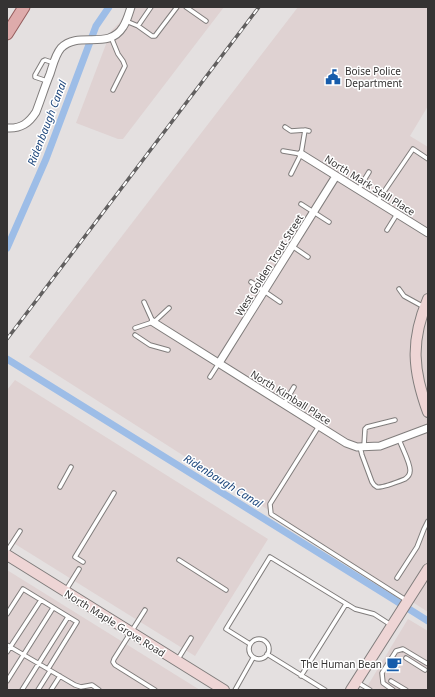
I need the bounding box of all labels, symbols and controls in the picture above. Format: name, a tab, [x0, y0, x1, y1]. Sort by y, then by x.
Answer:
place label: Boise Police Department	[345, 64, 403, 90]
public building icon: Boise Police Department	[324, 68, 342, 86]
water label: Ridenbaugh Canal	[23, 77, 70, 168]
street label: North Mark Stall Place	[322, 151, 418, 219]
street label: West Golden Trout Street	[232, 211, 306, 319]
street label: North Kimball Place	[248, 367, 334, 428]
water label: Ridenbaugh Canal	[181, 450, 266, 511]
street label: North Maple Grove Road	[62, 586, 168, 660]
cafe icon: The Human Bean	[385, 655, 403, 673]
place label: The Human Bean	[301, 657, 382, 671]

